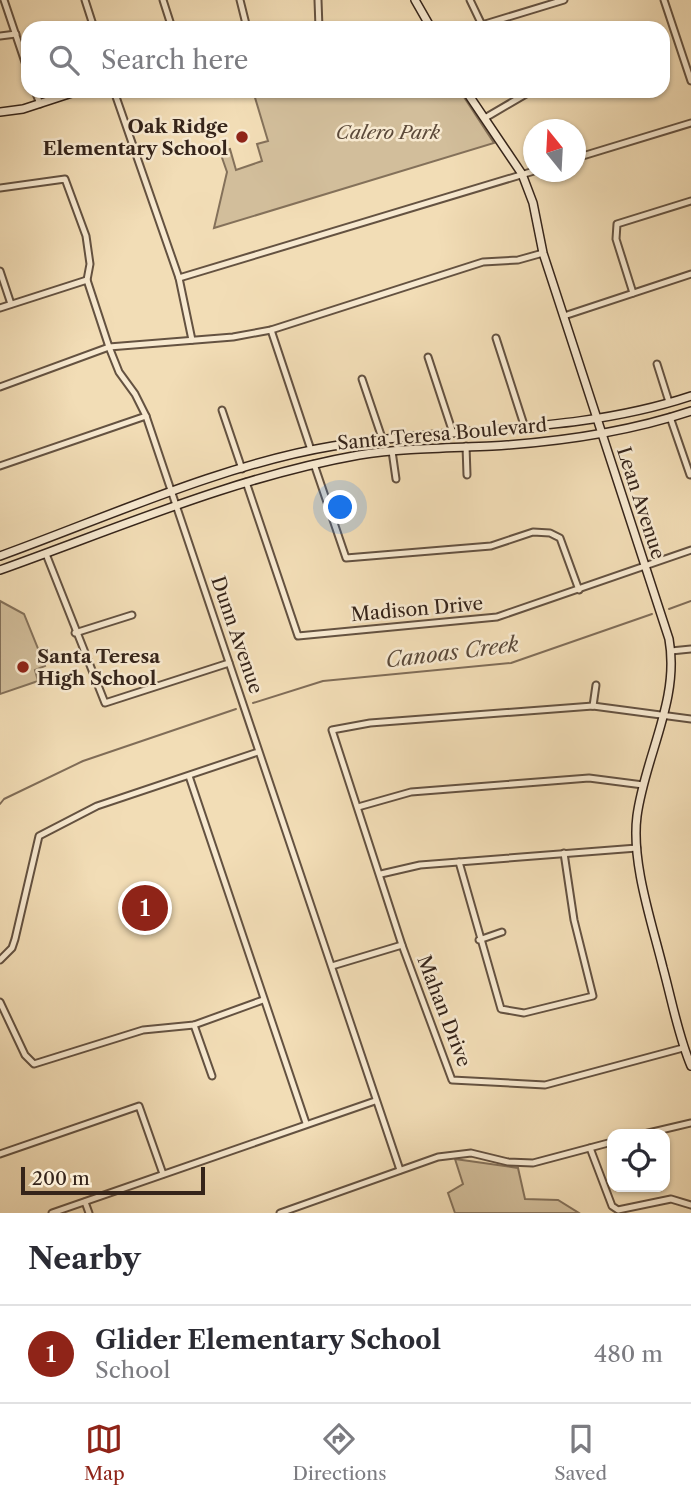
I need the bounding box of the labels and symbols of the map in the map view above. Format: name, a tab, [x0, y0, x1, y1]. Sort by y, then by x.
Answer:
place label: Oak Ridge Elementary School	[43, 115, 228, 160]
north arrow	[523, 119, 586, 182]
park label: Calero Park	[336, 121, 440, 144]
marker: Oak Ridge Elementary School	[234, 129, 250, 145]
street label: Santa Teresa Boulevard	[336, 413, 548, 455]
street label: Lean Avenue	[612, 444, 670, 562]
your location	[323, 490, 357, 524]
street label: Dunn Avenue	[206, 573, 268, 697]
street label: Madison Drive	[350, 592, 484, 626]
water label: Canoas Creek	[384, 631, 520, 673]
place label: Santa Teresa High School	[37, 645, 161, 690]
marker: Santa Teresa High School	[15, 659, 31, 675]
pin: 1	[122, 882, 168, 934]
street label: Mahan Drive	[412, 952, 476, 1070]
scale bar	[21, 1164, 205, 1196]

